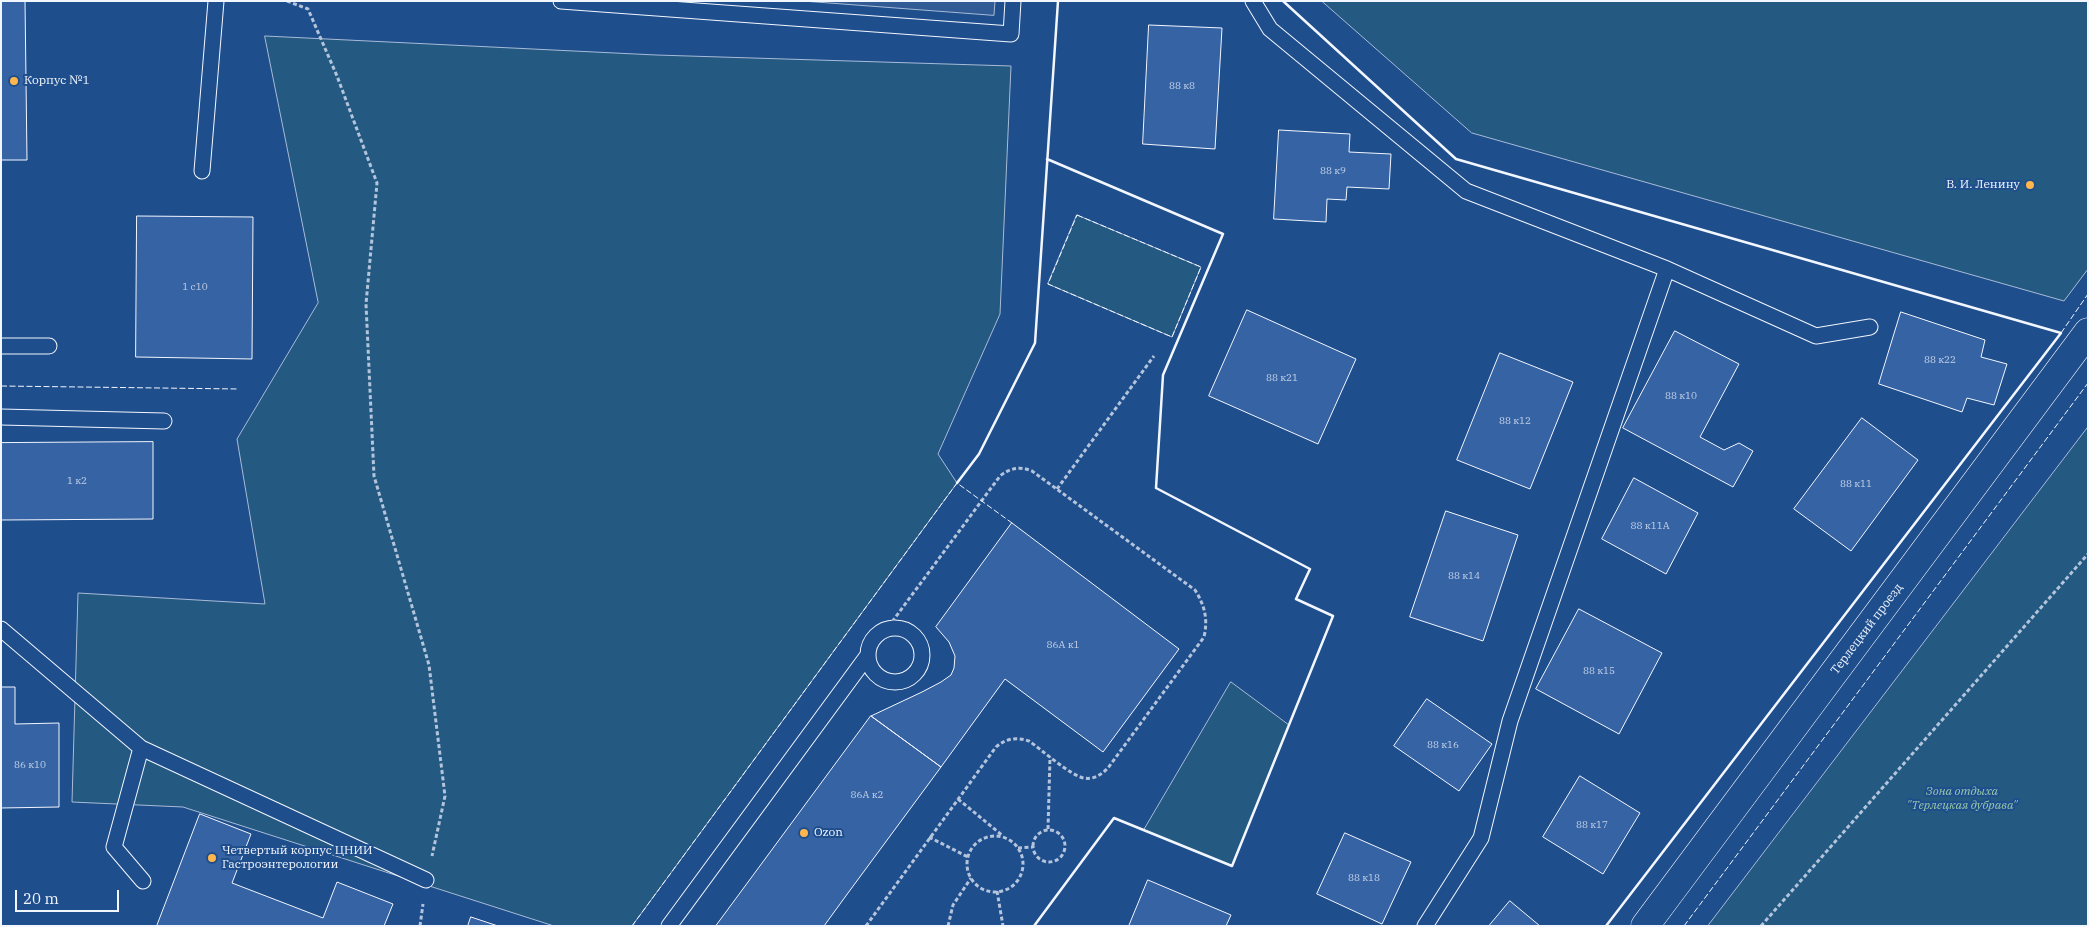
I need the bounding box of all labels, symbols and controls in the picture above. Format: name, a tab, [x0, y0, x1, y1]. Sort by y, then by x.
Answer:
place label: Корпус №1	[24, 74, 90, 88]
marker: Корпус №1	[8, 75, 20, 87]
house number: 88 к8	[1169, 80, 1195, 92]
house number: 88 к9	[1320, 165, 1346, 177]
place label: В. И. Ленину	[1946, 178, 2020, 192]
marker: В. И. Ленину	[2024, 179, 2036, 191]
house number: 1 с10	[182, 281, 208, 293]
house number: 88 к22	[1924, 354, 1956, 366]
house number: 88 к21	[1266, 372, 1298, 384]
house number: 88 к10	[1665, 390, 1697, 402]
house number: 88 к12	[1499, 415, 1531, 427]
house number: 1 к2	[67, 475, 87, 487]
house number: 88 к11	[1840, 478, 1872, 490]
house number: 88 к11А	[1631, 520, 1669, 532]
house number: 88 к14	[1448, 570, 1480, 582]
street label: Терлецкий проезд	[1828, 581, 1906, 677]
house number: 86А к1	[1047, 639, 1079, 651]
house number: 88 к15	[1583, 665, 1615, 677]
house number: 88 к16	[1427, 739, 1459, 751]
house number: 86 к10	[14, 759, 46, 771]
park label: Зона отдыха "Терлецкая дубрава"	[1907, 785, 2017, 813]
house number: 86А к2	[851, 789, 883, 801]
house number: 88 к17	[1576, 819, 1608, 831]
place label: Ozon	[814, 826, 843, 840]
marker: Ozon	[798, 827, 810, 839]
place label: Четвертый корпус ЦНИИ Гастроэнтерологии	[222, 844, 372, 872]
marker: Четвертый корпус ЦНИИ Гастроэнтерологии	[206, 852, 218, 864]
house number: 88 к18	[1348, 872, 1380, 884]
scale bar	[18, 880, 121, 912]
text: 20 m	[23, 889, 59, 908]

